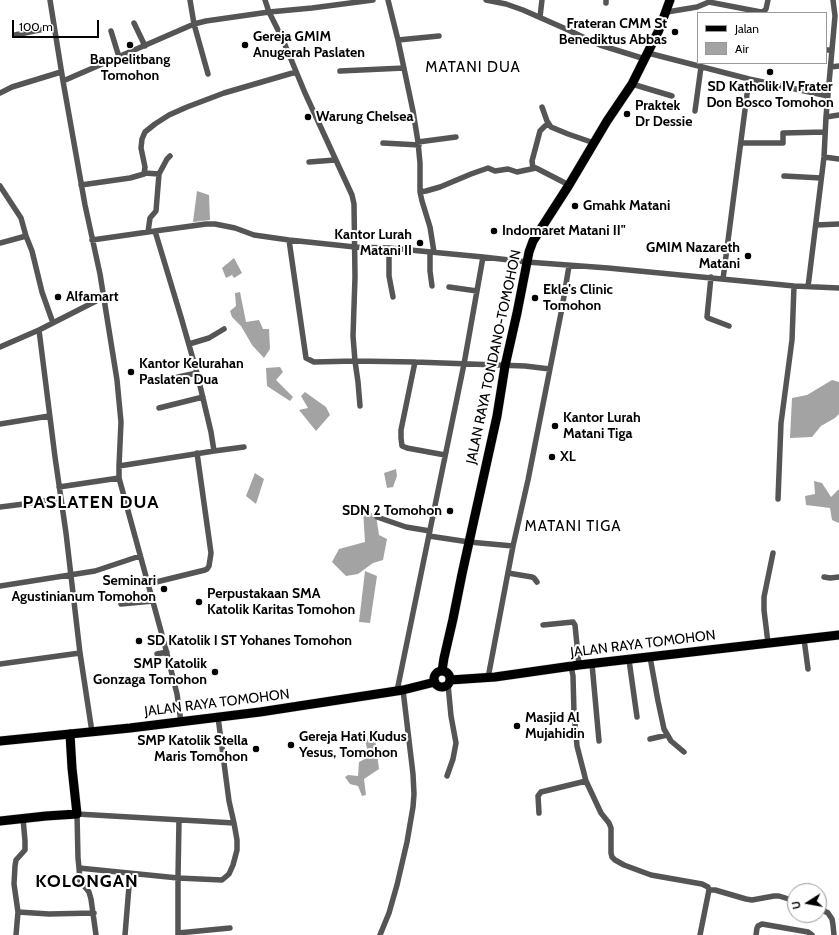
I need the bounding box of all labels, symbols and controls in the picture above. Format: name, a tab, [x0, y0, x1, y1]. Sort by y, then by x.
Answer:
scale bar	[14, 12, 101, 38]
legend	[697, 12, 827, 64]
place label: Frateran CMM St Benediktus Abbas	[559, 16, 667, 48]
text: 100 m	[19, 19, 53, 34]
text: Jalan	[735, 21, 759, 36]
marker: Frateran CMM St Benediktus Abbas	[670, 27, 680, 37]
place label: Gereja GMIM Anugerah Paslaten	[253, 29, 365, 62]
marker: Bappelitbang Tomohon	[125, 40, 135, 50]
marker: Gereja GMIM Anugerah Paslaten	[240, 40, 250, 50]
text: Air	[735, 41, 749, 56]
place label: Bappelitbang Tomohon	[90, 52, 170, 84]
district label: MATANI DUA	[425, 59, 521, 77]
marker: SD Katholik IV Frater Don Bosco Tomohon	[765, 67, 775, 77]
place label: SD Katholik IV Frater Don Bosco Tomohon	[706, 79, 834, 112]
place label: Praktek Dr Dessie	[635, 98, 692, 130]
place label: Warung Chelsea	[316, 109, 413, 125]
marker: Praktek Dr Dessie	[622, 109, 632, 119]
marker: Warung Chelsea	[303, 112, 313, 122]
place label: Gmahk Matani	[583, 198, 670, 214]
marker: Gmahk Matani	[570, 201, 580, 211]
place label: Indomaret Matani II"	[502, 223, 626, 239]
marker: Indomaret Matani II"	[489, 226, 499, 236]
place label: Kantor Lurah Matani II	[334, 227, 412, 260]
marker: Kantor Lurah Matani II	[415, 238, 425, 248]
place label: GMIM Nazareth Matani	[646, 240, 740, 272]
street label: JALAN RAYA TONDANO-TOMOHON	[463, 248, 525, 466]
marker: GMIM Nazareth Matani	[743, 251, 753, 261]
place label: Ekle's Clinic Tomohon	[543, 282, 613, 314]
place label: Alfamart	[66, 289, 118, 305]
marker: Alfamart	[53, 292, 63, 302]
marker: Ekle's Clinic Tomohon	[530, 293, 540, 303]
place label: Kantor Kelurahan Paslaten Dua	[139, 356, 244, 388]
marker: Kantor Kelurahan Paslaten Dua	[126, 367, 136, 377]
place label: Kantor Lurah Matani Tiga	[563, 410, 641, 442]
marker: Kantor Lurah Matani Tiga	[550, 421, 560, 431]
place label: XL	[560, 449, 576, 465]
marker: XL	[547, 452, 557, 462]
district label: PASLATEN DUA	[23, 492, 159, 514]
place label: SDN 2 Tomohon	[342, 503, 442, 519]
marker: SDN 2 Tomohon	[445, 506, 455, 516]
district label: MATANI TIGA	[525, 518, 621, 536]
place label: Seminari Agustinianum Tomohon	[11, 573, 156, 606]
marker: Seminari Agustinianum Tomohon	[159, 584, 169, 594]
place label: Perpustakaan SMA Katolik Karitas Tomohon	[207, 586, 355, 618]
marker: Perpustakaan SMA Katolik Karitas Tomohon	[194, 597, 204, 607]
street label: JALAN RAYA TOMOHON	[569, 627, 717, 661]
place label: SD Katolik I ST Yohanes Tomohon	[147, 633, 352, 649]
marker: SD Katolik I ST Yohanes Tomohon	[134, 636, 144, 646]
place label: SMP Katolik Gonzaga Tomohon	[93, 656, 207, 688]
marker: SMP Katolik Gonzaga Tomohon	[210, 667, 220, 677]
street label: JALAN RAYA TOMOHON	[143, 686, 291, 720]
place label: Masjid Al Mujahidin	[525, 710, 585, 742]
marker: Masjid Al Mujahidin	[512, 721, 522, 731]
place label: Gereja Hati Kudus Yesus, Tomohon	[299, 729, 407, 762]
place label: SMP Katolik Stella Maris Tomohon	[137, 733, 248, 766]
marker: Gereja Hati Kudus Yesus, Tomohon	[286, 740, 296, 750]
marker: SMP Katolik Stella Maris Tomohon	[251, 744, 261, 754]
district label: KOLONGAN	[35, 871, 139, 893]
north arrow	[787, 883, 827, 923]
text: U	[789, 900, 804, 910]

